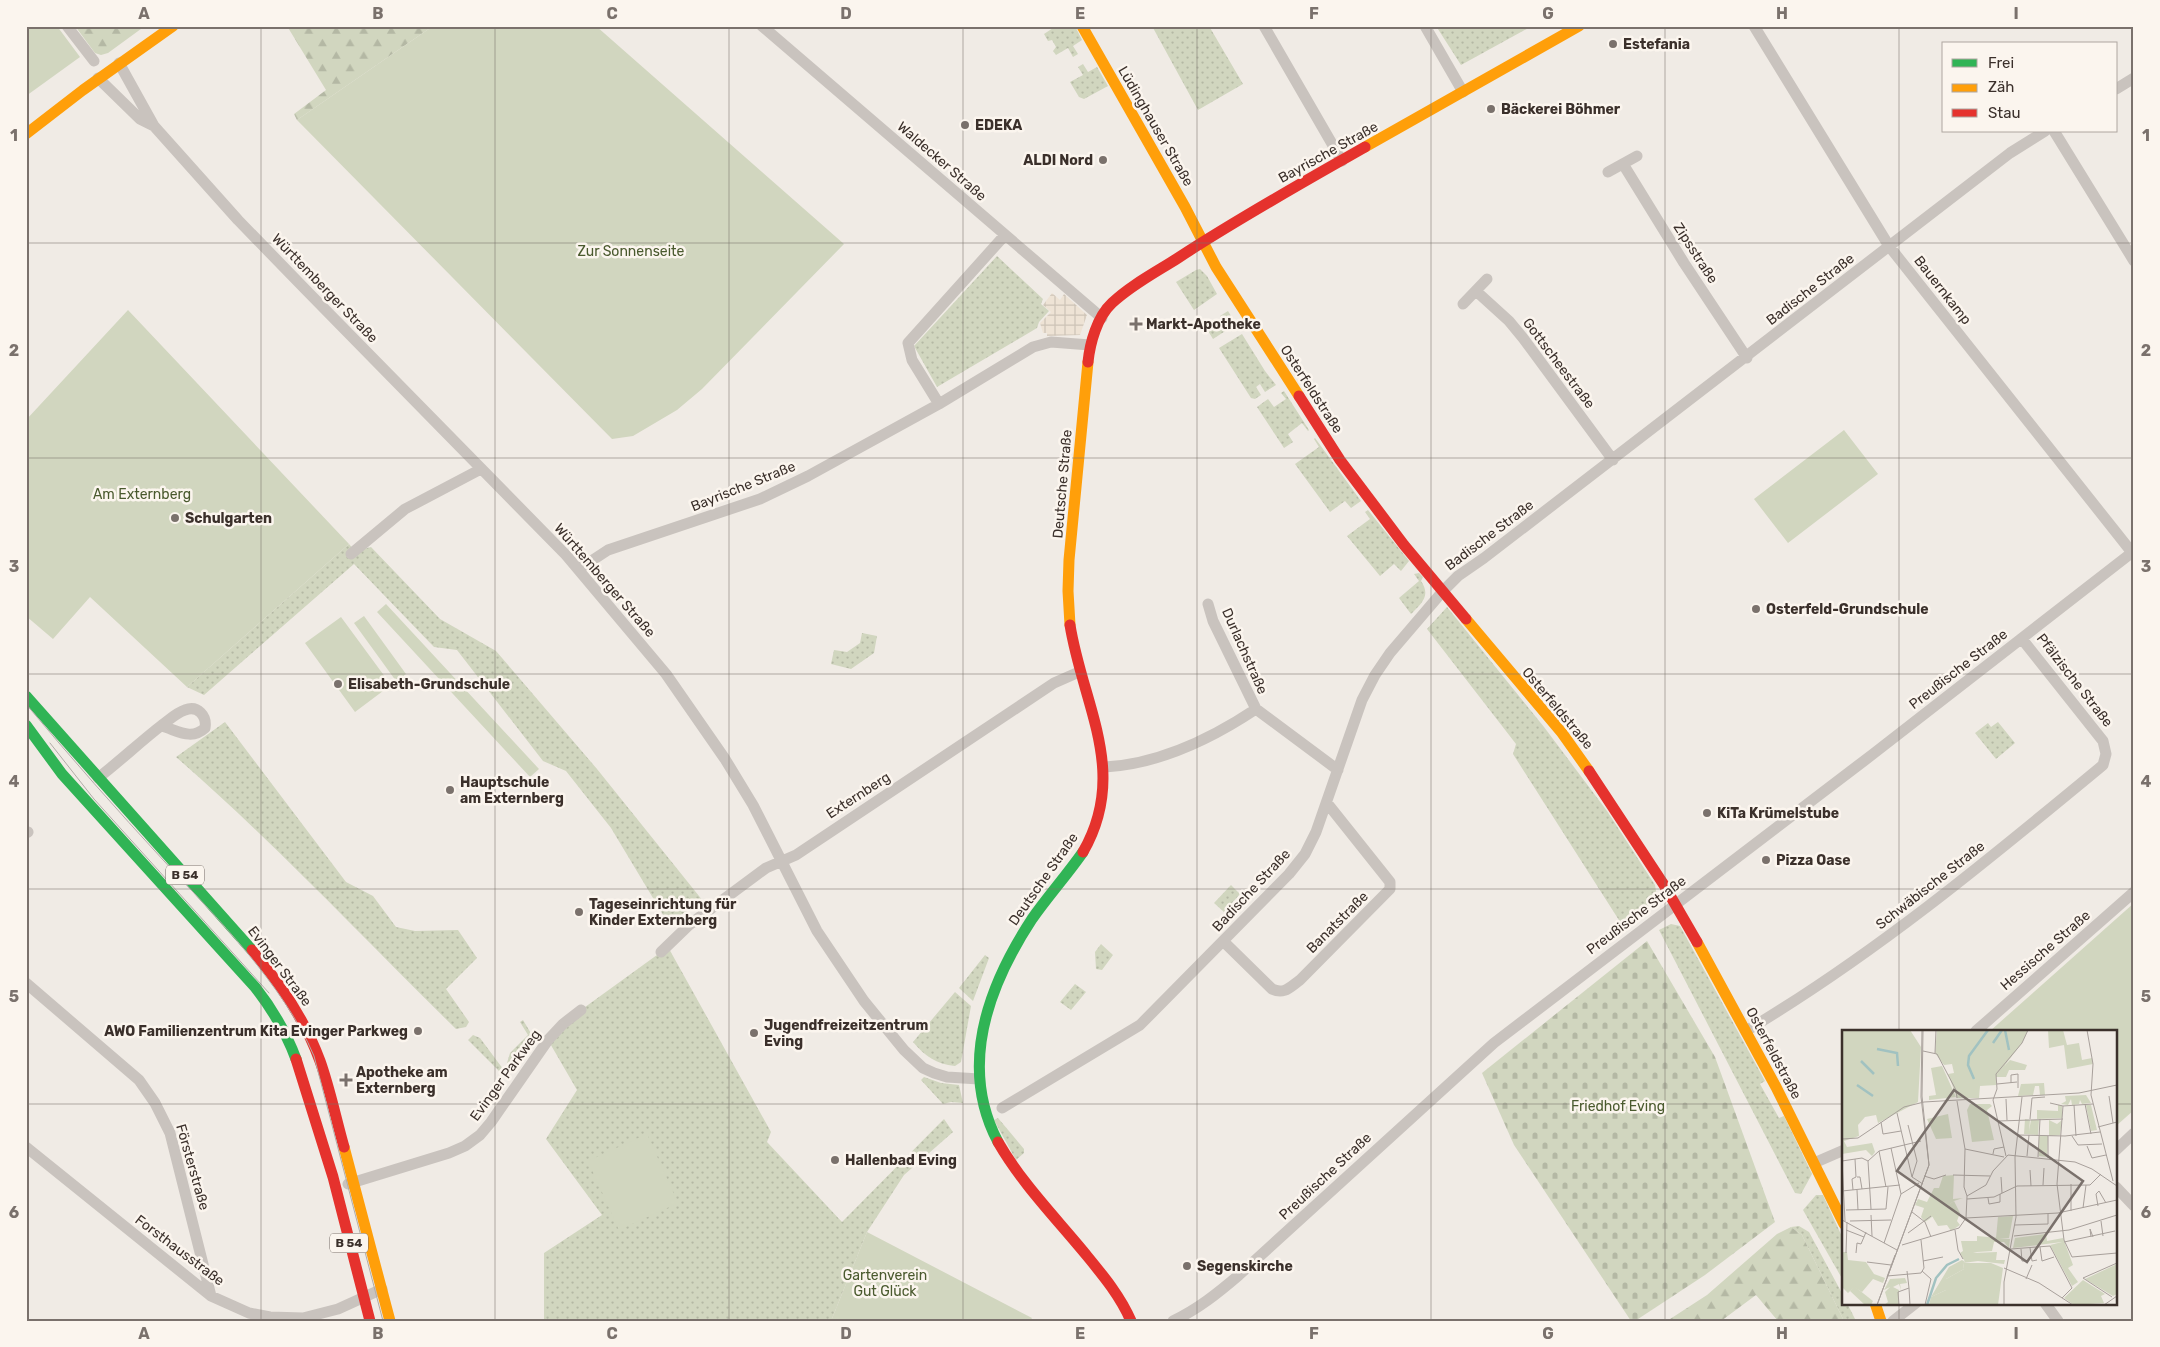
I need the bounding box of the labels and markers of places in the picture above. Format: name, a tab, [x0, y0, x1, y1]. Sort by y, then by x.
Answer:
place label: Estefania	[1623, 36, 1690, 53]
marker: Estefania	[1607, 38, 1619, 50]
place label: Bäckerei Böhmer	[1501, 101, 1621, 118]
marker: Bäckerei Böhmer	[1485, 103, 1497, 115]
place label: EDEKA	[975, 117, 1022, 134]
marker: EDEKA	[959, 119, 971, 131]
place label: ALDI Nord	[1023, 152, 1093, 169]
marker: ALDI Nord	[1097, 154, 1109, 166]
place label: Markt-Apotheke	[1146, 316, 1261, 333]
marker: Markt-Apotheke	[1130, 318, 1142, 330]
place label: Schulgarten	[185, 510, 272, 527]
marker: Schulgarten	[169, 512, 181, 524]
place label: Osterfeld-Grundschule	[1766, 601, 1928, 618]
marker: Osterfeld-Grundschule	[1750, 603, 1762, 615]
place label: Elisabeth-Grundschule	[348, 676, 510, 693]
marker: Elisabeth-Grundschule	[332, 678, 344, 690]
place label: Hauptschule am Externberg	[460, 774, 564, 807]
marker: Hauptschule am Externberg	[444, 784, 456, 796]
place label: KiTa Krümelstube	[1717, 805, 1839, 822]
marker: KiTa Krümelstube	[1701, 807, 1713, 819]
place label: Pizza Oase	[1776, 852, 1850, 869]
marker: Pizza Oase	[1760, 854, 1772, 866]
place label: Tageseinrichtung für Kinder Externberg	[589, 896, 737, 929]
marker: Tageseinrichtung für Kinder Externberg	[573, 906, 585, 918]
place label: Jugendfreizeitzentrum Eving	[764, 1017, 928, 1050]
place label: AWO Familienzentrum Kita Evinger Parkweg	[104, 1023, 408, 1040]
marker: AWO Familienzentrum Kita Evinger Parkweg	[412, 1025, 424, 1037]
marker: Jugendfreizeitzentrum Eving	[748, 1027, 760, 1039]
place label: Apotheke am Externberg	[356, 1064, 448, 1097]
marker: Apotheke am Externberg	[340, 1074, 352, 1086]
place label: Hallenbad Eving	[845, 1152, 957, 1169]
marker: Hallenbad Eving	[829, 1154, 841, 1166]
place label: Segenskirche	[1197, 1258, 1293, 1275]
marker: Segenskirche	[1181, 1260, 1193, 1272]

